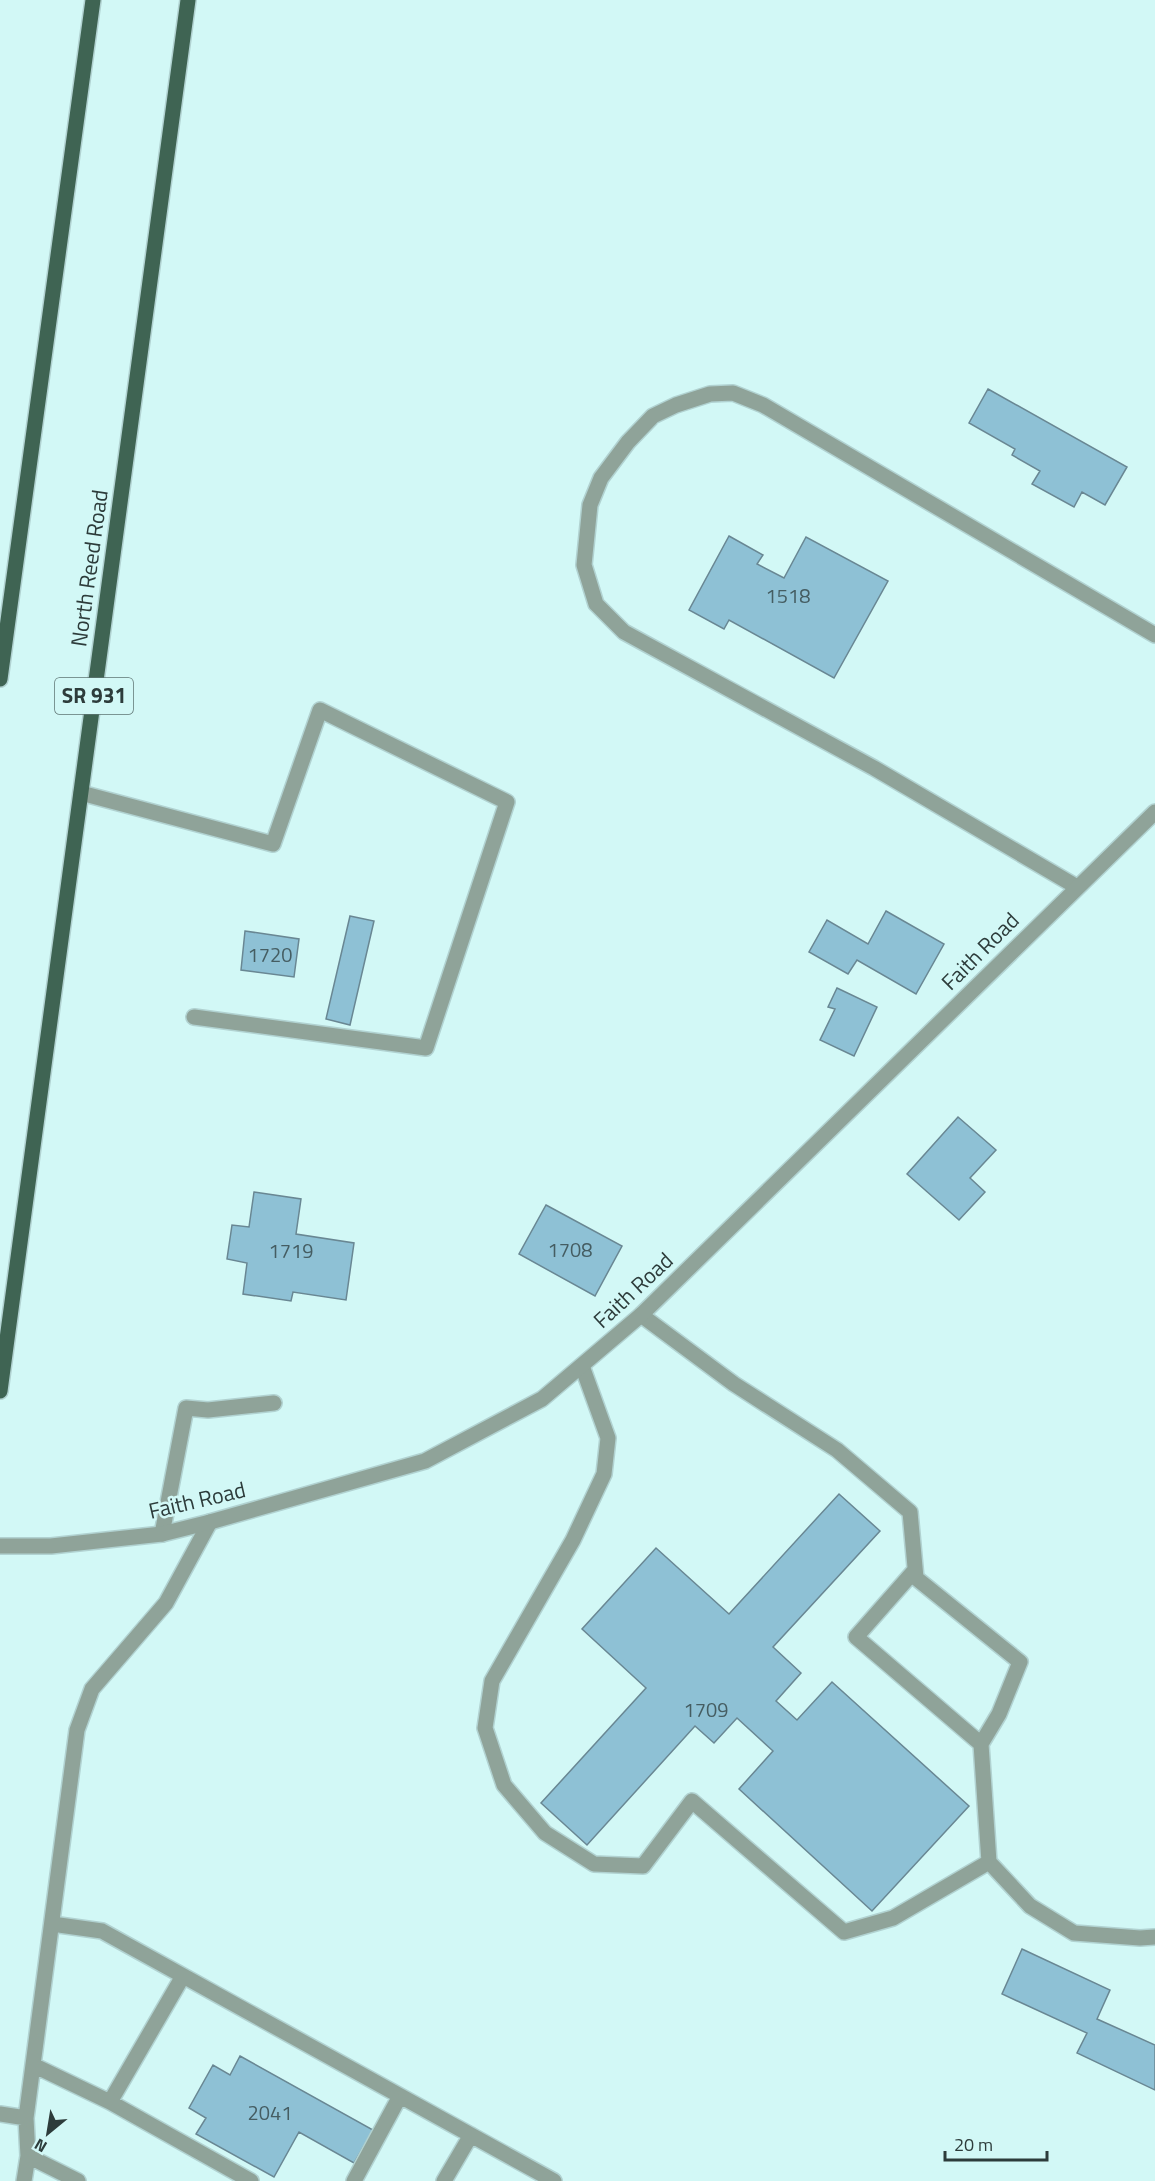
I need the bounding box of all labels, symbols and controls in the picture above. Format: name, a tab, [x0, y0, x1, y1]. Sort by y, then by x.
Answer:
street label: North Reed Road	[61, 487, 117, 649]
house number: 1518	[766, 580, 810, 611]
road number: SR 931	[55, 678, 133, 714]
street label: Faith Road	[933, 904, 1027, 998]
house number: 1720	[248, 939, 292, 970]
house number: 1708	[548, 1234, 592, 1265]
house number: 1719	[269, 1235, 313, 1266]
street label: Faith Road	[585, 1244, 681, 1336]
street label: Faith Road	[145, 1472, 249, 1528]
house number: 1709	[684, 1694, 728, 1725]
house number: 2041	[248, 2097, 292, 2128]
north arrow	[18, 2103, 78, 2163]
scale bar	[945, 2124, 1047, 2162]
text: 20 m	[954, 2131, 993, 2158]
text: N	[30, 2133, 51, 2159]

